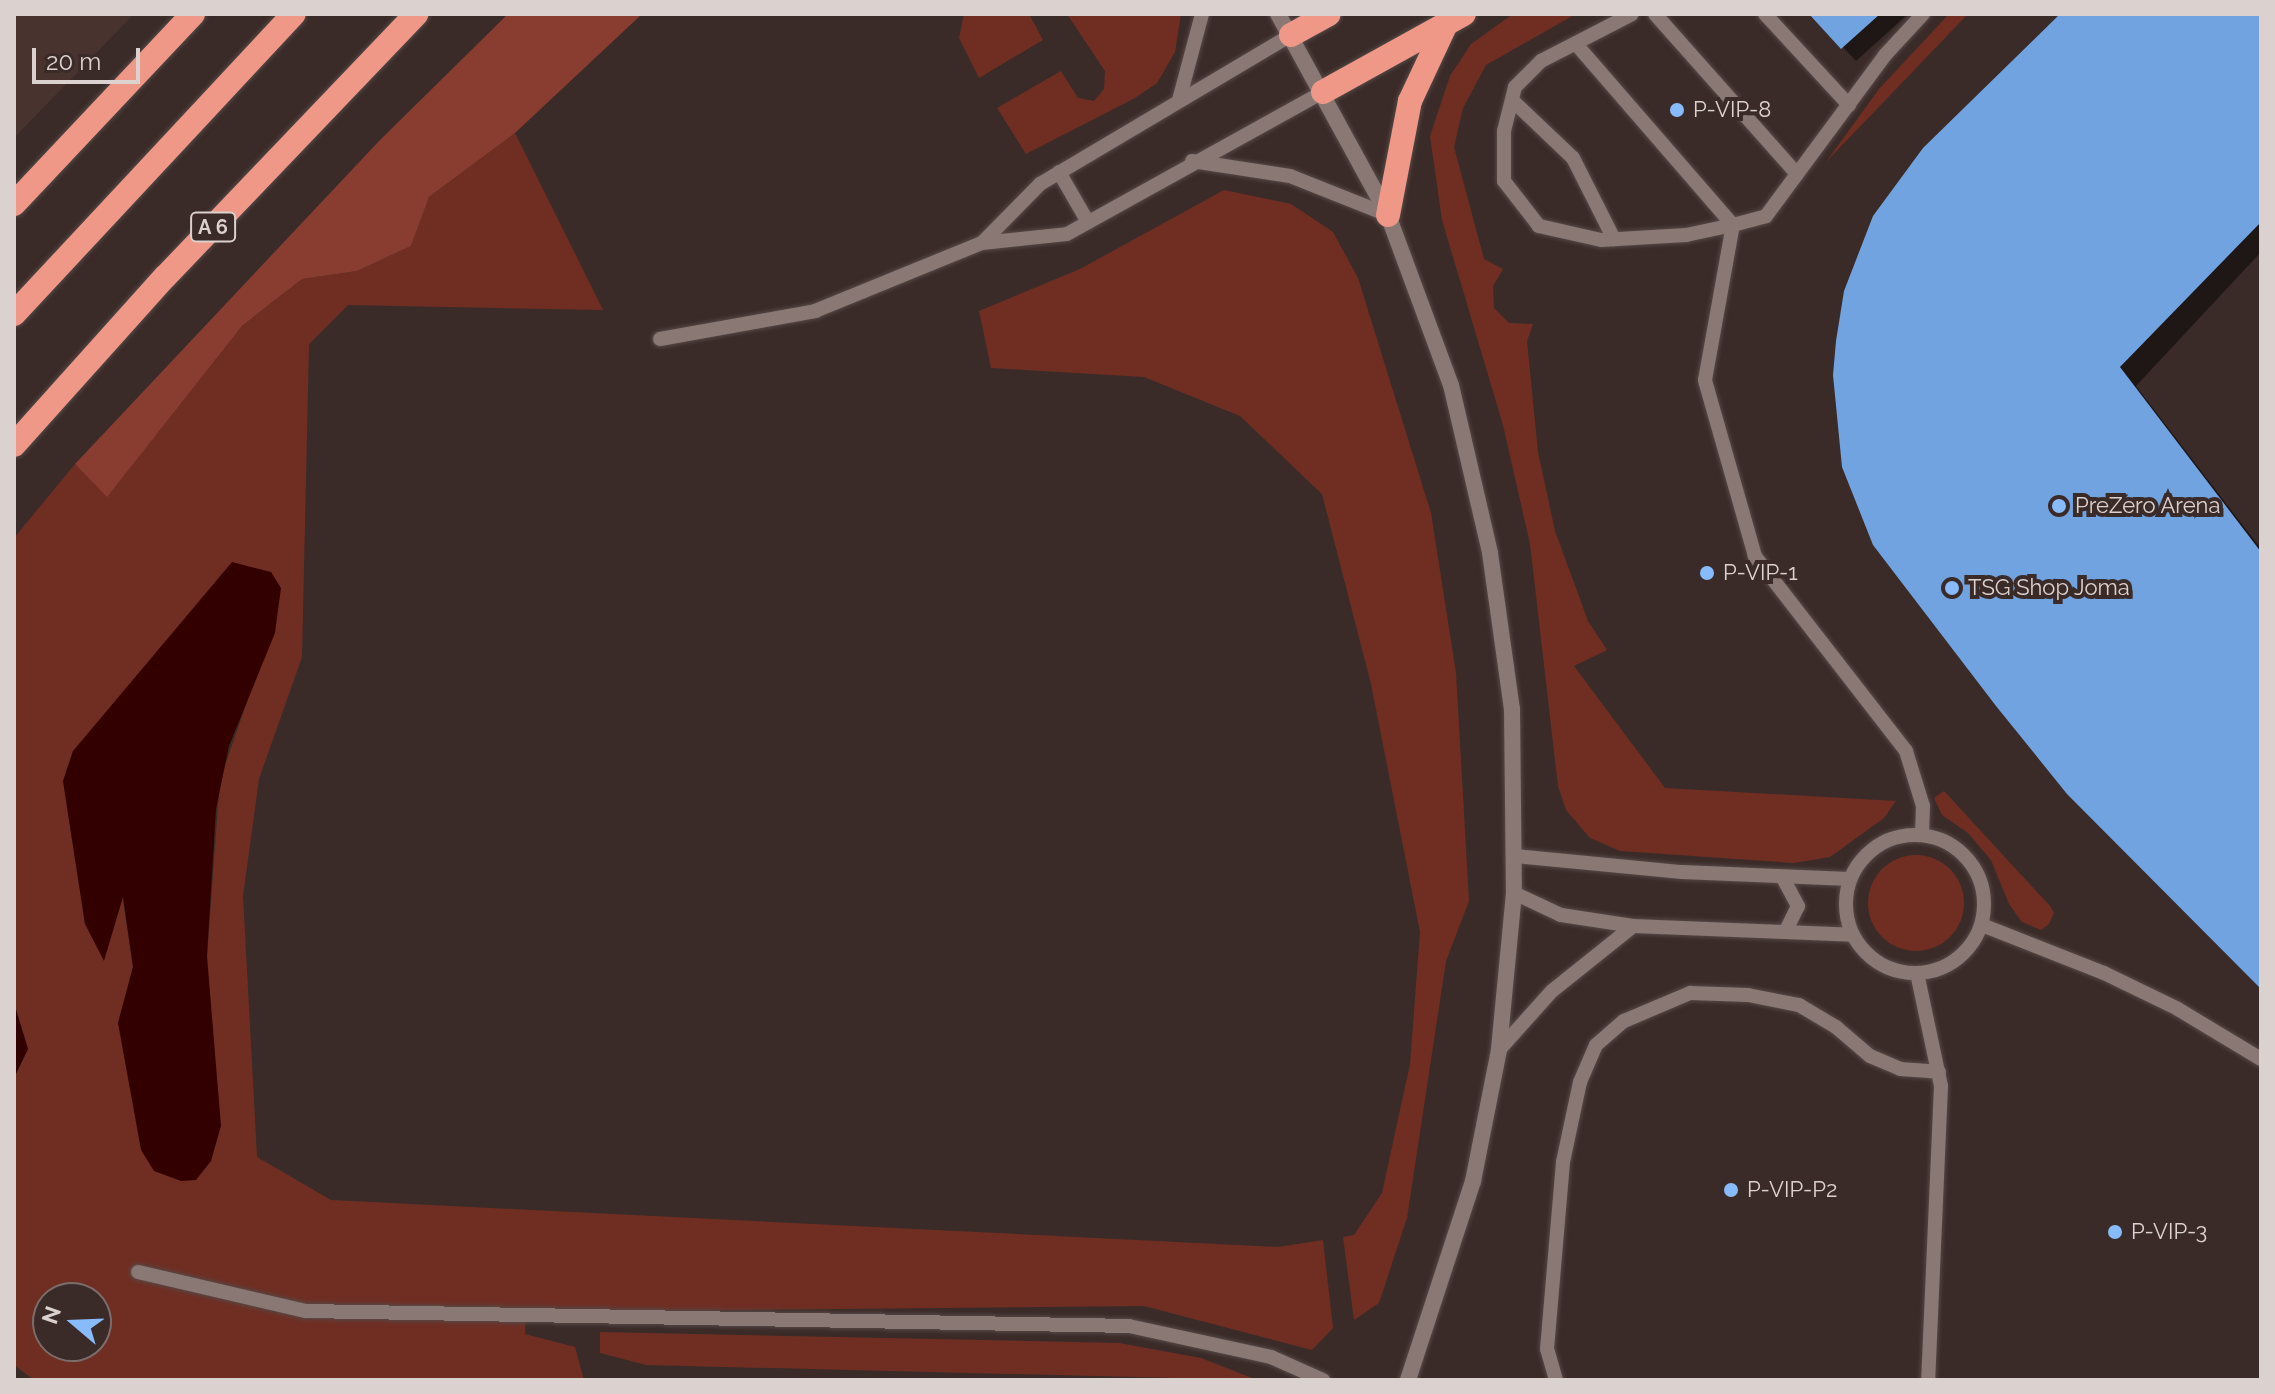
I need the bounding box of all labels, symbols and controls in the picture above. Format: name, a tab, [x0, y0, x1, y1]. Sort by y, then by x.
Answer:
scale bar	[36, 32, 144, 82]
text: 20 m	[46, 47, 101, 76]
place label: P-VIP-8	[1693, 97, 1771, 123]
marker: P-VIP-8	[1668, 101, 1686, 119]
road number: A 6	[189, 211, 237, 243]
place label: PreZero Arena	[2075, 493, 2221, 519]
marker: PreZero Arena	[2050, 497, 2068, 515]
place label: P-VIP-1	[1723, 560, 1798, 586]
marker: P-VIP-1	[1698, 564, 1716, 582]
place label: TSG Shop Joma	[1968, 575, 2130, 601]
marker: TSG Shop Joma	[1943, 579, 1961, 597]
place label: P-VIP-P2	[1747, 1177, 1837, 1203]
marker: P-VIP-P2	[1722, 1181, 1740, 1199]
place label: P-VIP-3	[2131, 1219, 2207, 1245]
marker: P-VIP-3	[2106, 1223, 2124, 1241]
north arrow	[32, 1282, 112, 1362]
text: N	[36, 1303, 66, 1327]

